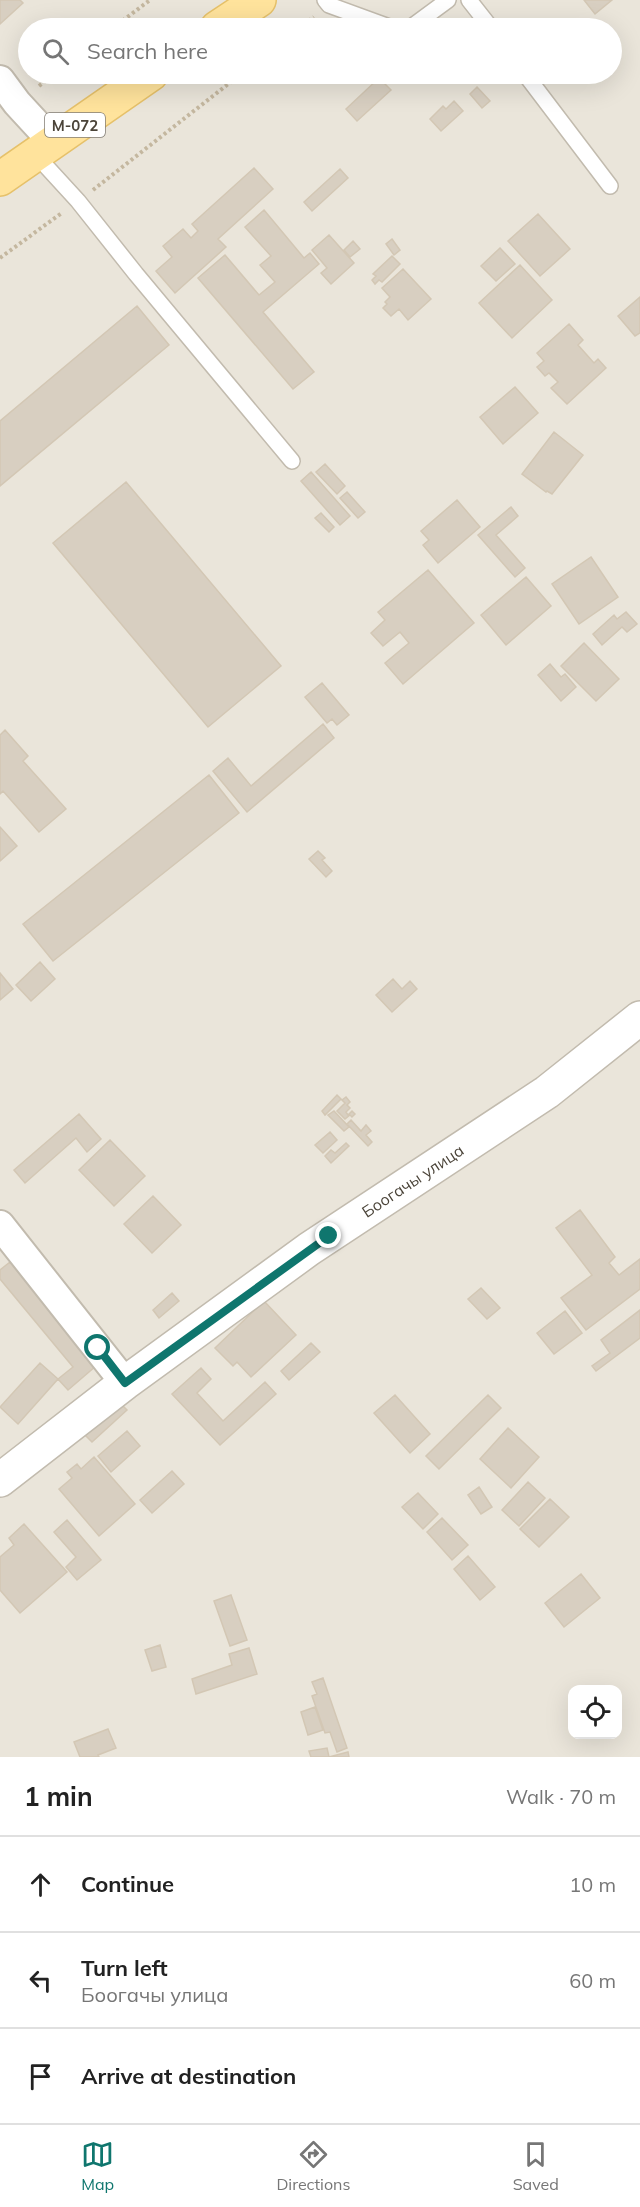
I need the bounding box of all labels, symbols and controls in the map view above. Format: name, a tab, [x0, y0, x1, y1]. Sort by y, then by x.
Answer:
search box	[18, 18, 622, 84]
icon: search	[39, 35, 72, 68]
text: Search here	[87, 37, 208, 65]
road number: М-072	[45, 113, 105, 137]
street label: Боогачы улица	[358, 1140, 467, 1221]
route end	[315, 1222, 341, 1248]
route start	[84, 1334, 110, 1360]
map controls	[568, 1685, 622, 1739]
button: locate	[568, 1685, 622, 1739]
text: 1 min	[24, 1780, 93, 1813]
text: Walk · 70 m	[506, 1784, 616, 1809]
icon: ahead	[24, 1868, 57, 1901]
text: Continue	[81, 1870, 174, 1898]
text: 10 m	[569, 1872, 616, 1897]
text: Turn left	[81, 1954, 168, 1982]
icon: left	[24, 1964, 57, 1997]
text: 60 m	[569, 1968, 616, 1993]
text: Боогачы улица	[81, 1982, 229, 2007]
icon: arrive	[24, 2060, 57, 2093]
text: Arrive at destination	[81, 2062, 296, 2090]
tab: Map	[81, 2138, 114, 2194]
tab: Directions	[276, 2138, 350, 2194]
tab: Saved	[513, 2138, 559, 2194]

